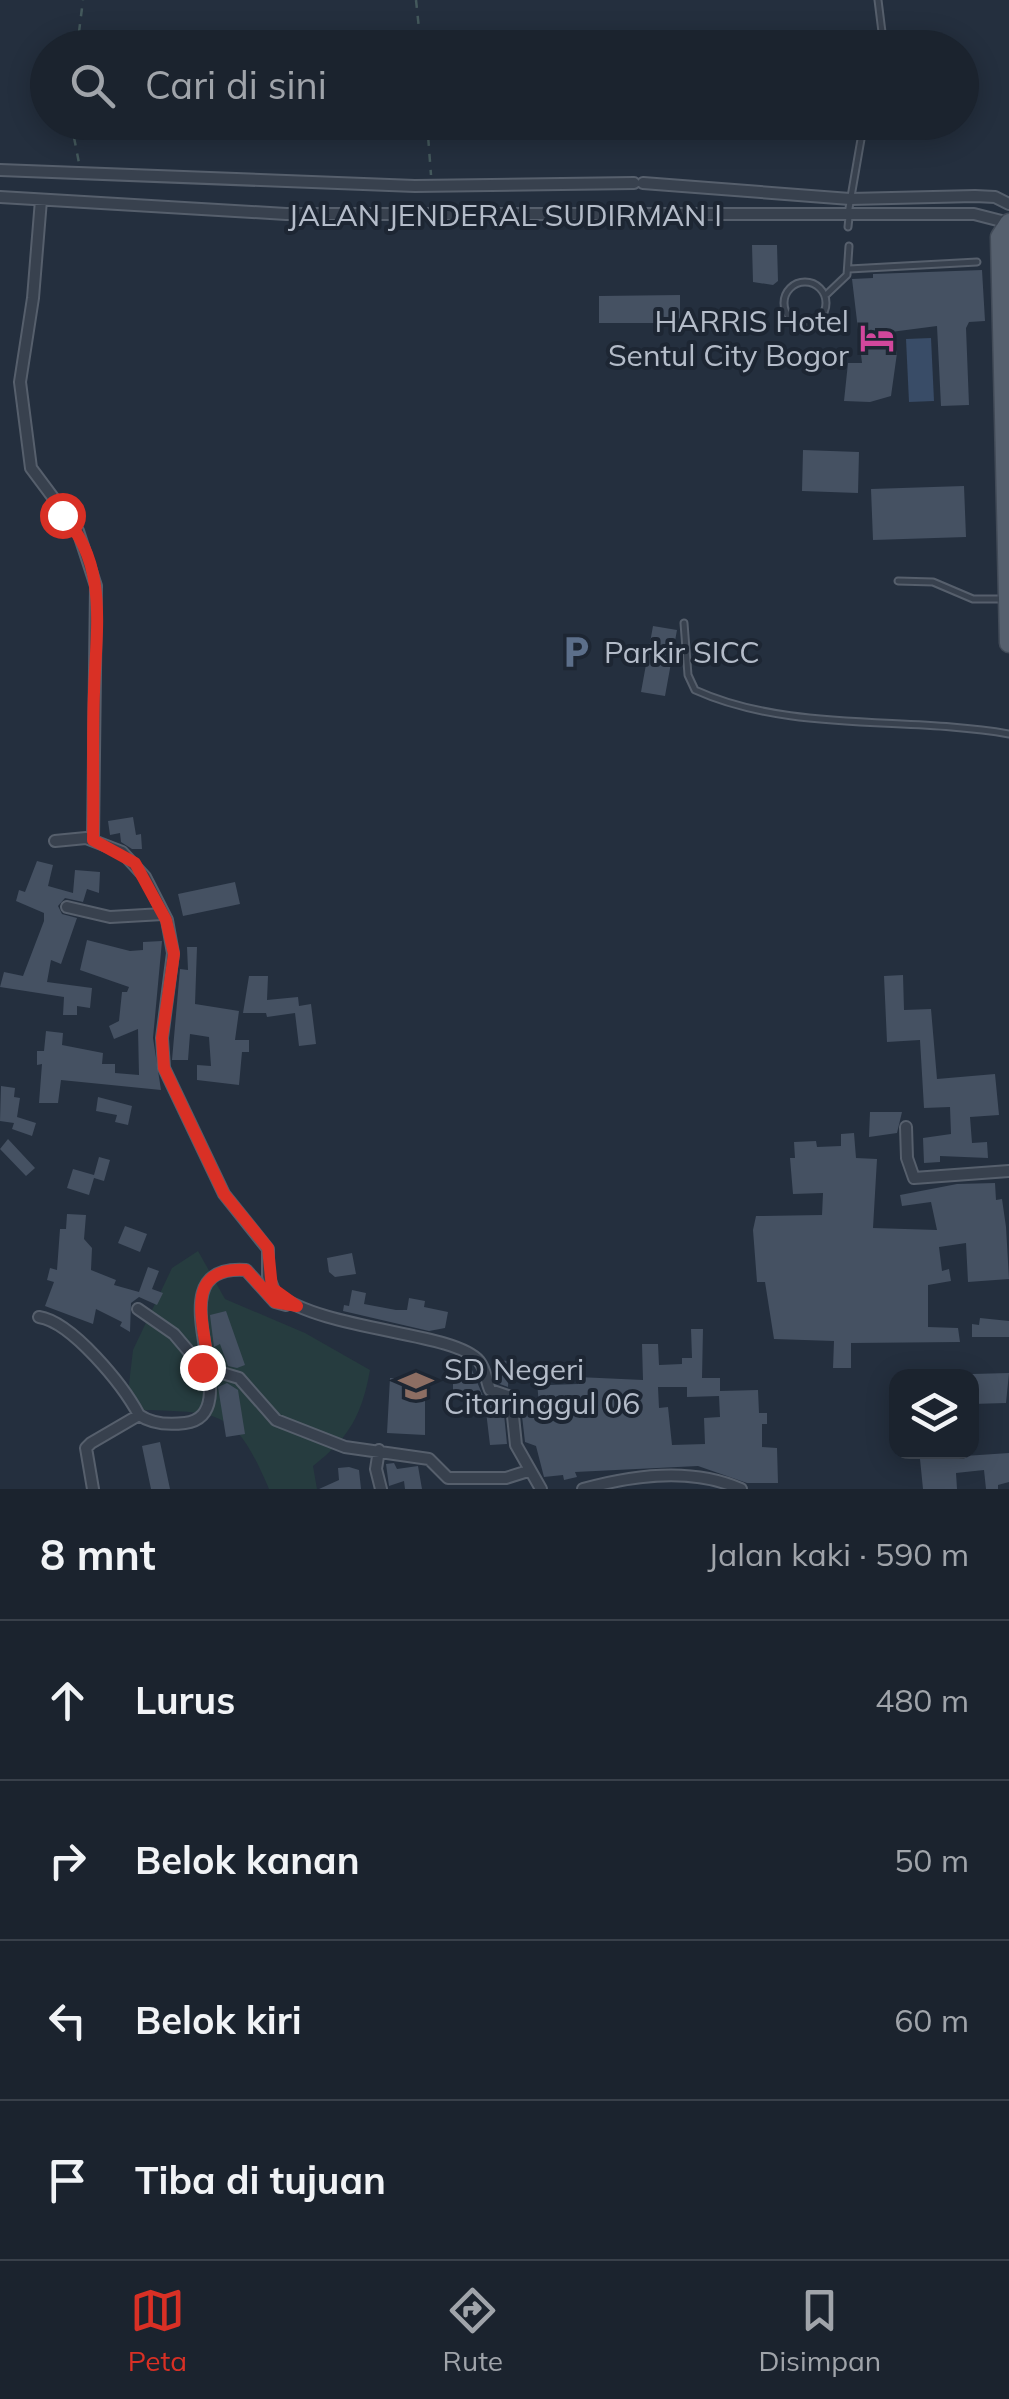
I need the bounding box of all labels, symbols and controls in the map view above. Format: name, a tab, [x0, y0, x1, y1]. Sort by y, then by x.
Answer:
search box	[30, 30, 979, 140]
icon: search	[65, 58, 120, 113]
text: Cari di sini	[145, 61, 327, 109]
street label: JALAN JENDERAL SUDIRMAN I	[288, 196, 722, 234]
place label: HARRIS Hotel Sentul City Bogor	[608, 302, 849, 374]
hotel icon: HARRIS Hotel Sentul City Bogor	[858, 319, 896, 357]
route start	[40, 493, 86, 539]
parking icon: Parkir SICC	[557, 633, 595, 671]
place label: Parkir SICC	[604, 633, 760, 671]
route end	[180, 1345, 226, 1391]
place label: SD Negeri Citaringgul 06	[444, 1350, 640, 1422]
school or university icon: SD Negeri Citaringgul 06	[397, 1367, 435, 1405]
map controls	[889, 1369, 979, 1459]
button: layers	[889, 1369, 979, 1459]
text: 8 mnt	[40, 1528, 156, 1581]
text: Jalan kaki · 590 m	[708, 1534, 969, 1574]
icon: ahead	[40, 1673, 95, 1728]
text: Lurus	[135, 1676, 235, 1724]
text: 480 m	[875, 1680, 969, 1720]
icon: right	[40, 1833, 95, 1888]
text: Belok kanan	[135, 1836, 360, 1884]
text: 50 m	[894, 1840, 969, 1880]
icon: left	[40, 1993, 95, 2048]
text: Belok kiri	[135, 1996, 302, 2044]
text: 60 m	[894, 2000, 969, 2040]
icon: arrive	[40, 2153, 95, 2208]
text: Tiba di tujuan	[135, 2156, 386, 2204]
tab: Peta	[128, 2283, 187, 2378]
tab: Rute	[443, 2283, 503, 2378]
tab: Disimpan	[759, 2283, 881, 2378]

